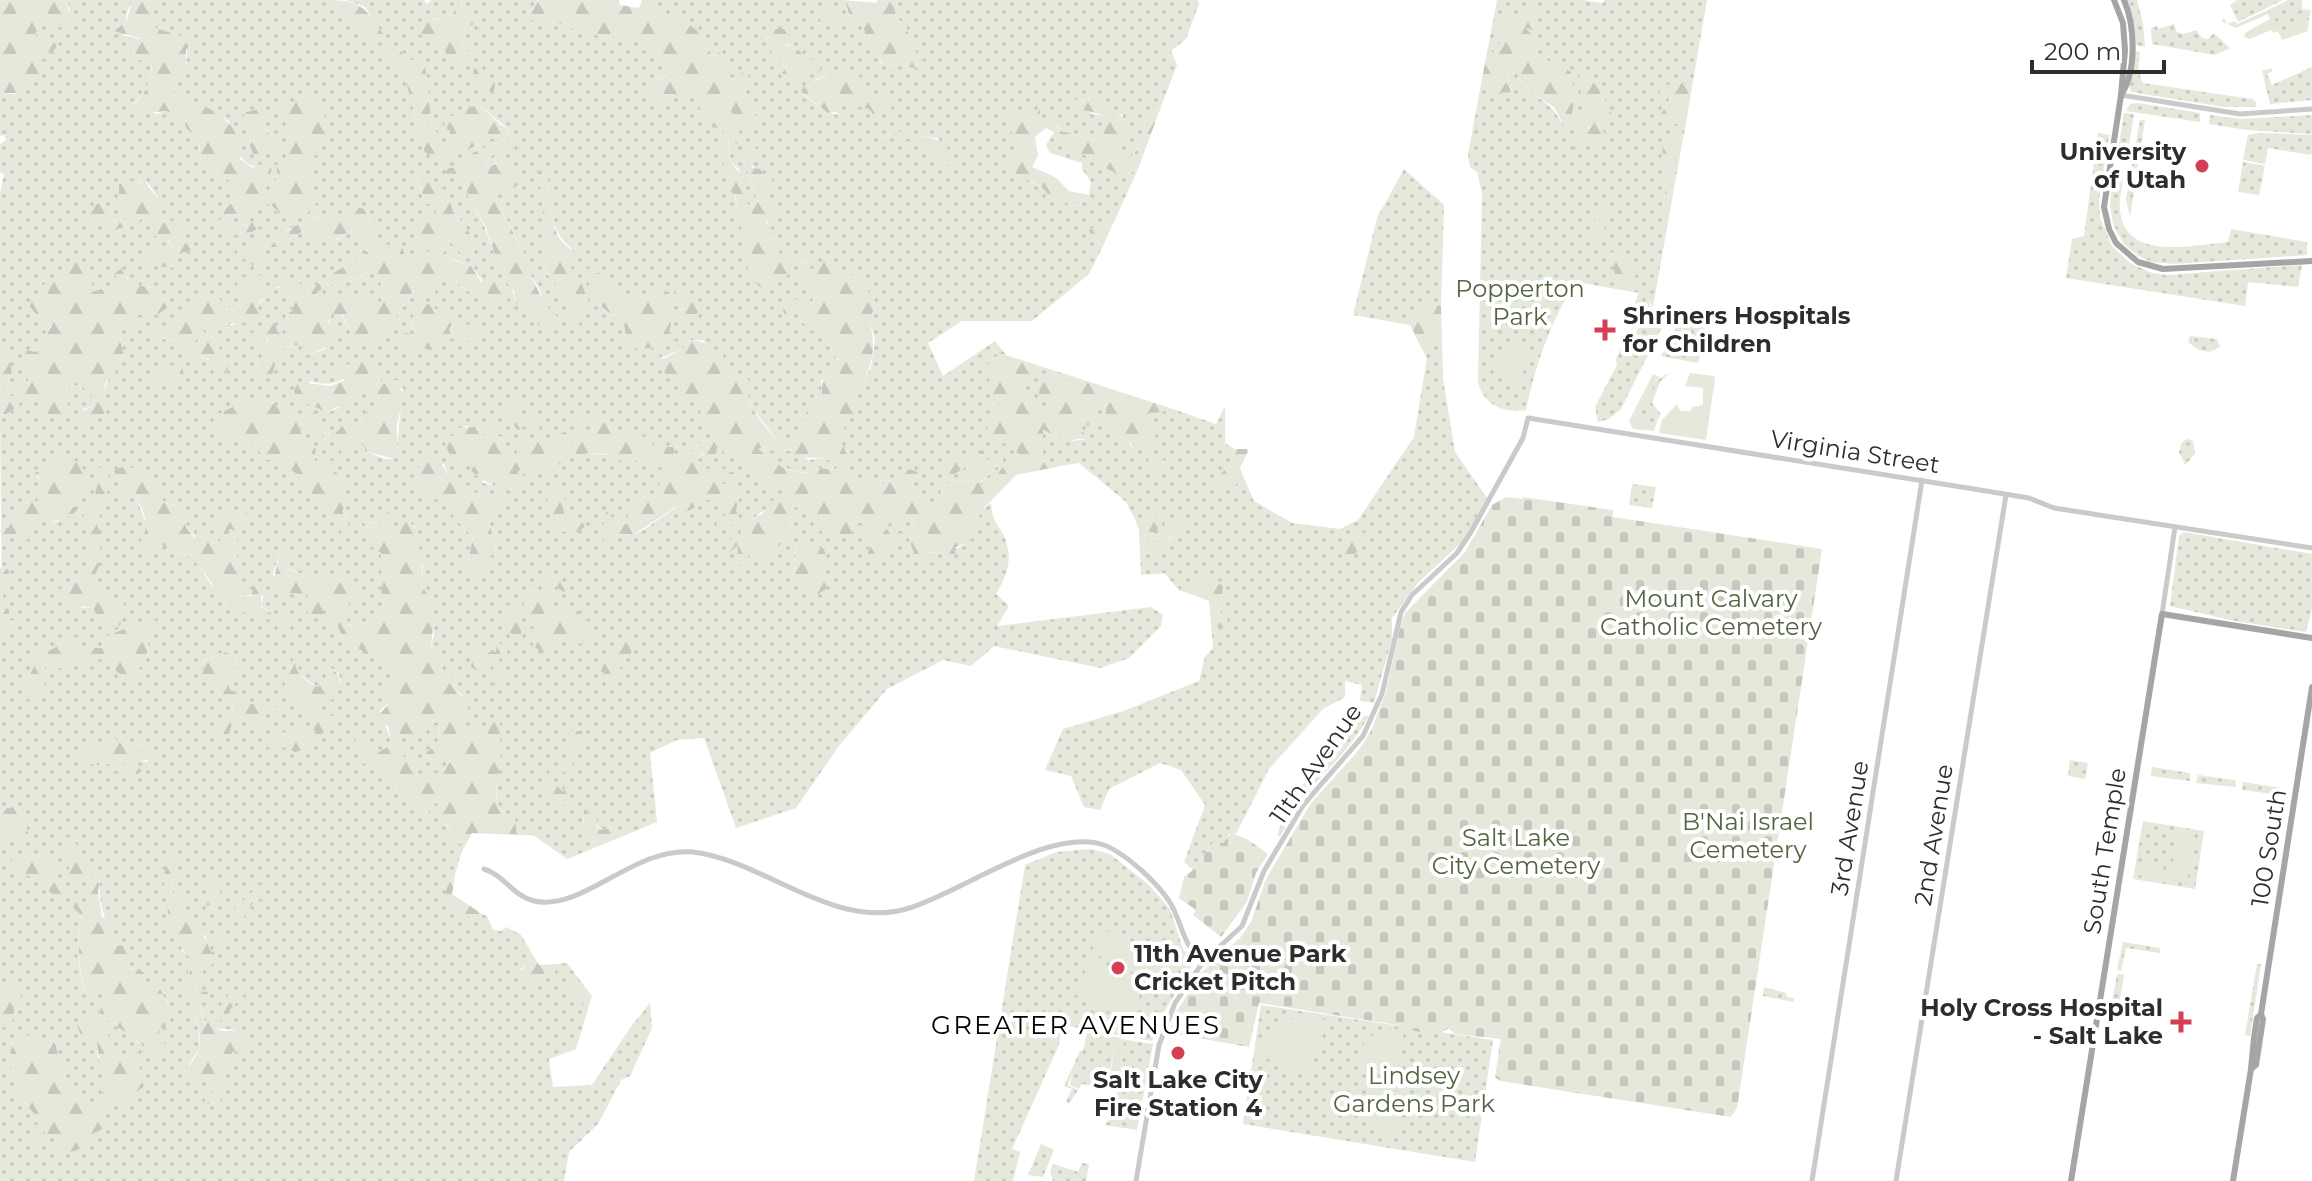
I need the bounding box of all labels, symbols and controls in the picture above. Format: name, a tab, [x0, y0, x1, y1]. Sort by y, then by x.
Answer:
scale bar	[2032, 24, 2164, 74]
text: 200 m	[2044, 37, 2121, 66]
place label: University of Utah	[2060, 137, 2187, 194]
marker: University of Utah	[2193, 157, 2211, 175]
park label: Popperton Park	[1455, 274, 1585, 331]
place label: Shriners Hospitals for Children	[1623, 301, 1851, 358]
marker: Shriners Hospitals for Children	[1594, 319, 1616, 341]
street label: Virginia Street	[1769, 424, 1942, 479]
park label: Mount Calvary Catholic Cemetery	[1600, 584, 1822, 641]
street label: 11th Avenue	[1264, 698, 1368, 829]
street label: 3rd Avenue	[1825, 758, 1874, 897]
street label: 2nd Avenue	[1908, 762, 1959, 908]
street label: South Temple	[2077, 766, 2132, 936]
street label: 100 South	[2245, 787, 2292, 909]
park label: B'Nai Israel Cemetery	[1682, 807, 1814, 864]
park label: Salt Lake City Cemetery	[1432, 823, 1600, 880]
place label: 11th Avenue Park Cricket Pitch	[1134, 939, 1347, 996]
marker: 11th Avenue Park Cricket Pitch	[1109, 959, 1127, 977]
place label: Holy Cross Hospital - Salt Lake	[1920, 993, 2163, 1050]
district label: GREATER AVENUES	[931, 1009, 1221, 1041]
marker: Holy Cross Hospital - Salt Lake	[2170, 1011, 2192, 1033]
marker: Salt Lake City Fire Station 4	[1169, 1044, 1187, 1062]
park label: Lindsey Gardens Park	[1333, 1061, 1496, 1118]
place label: Salt Lake City Fire Station 4	[1093, 1065, 1264, 1122]

